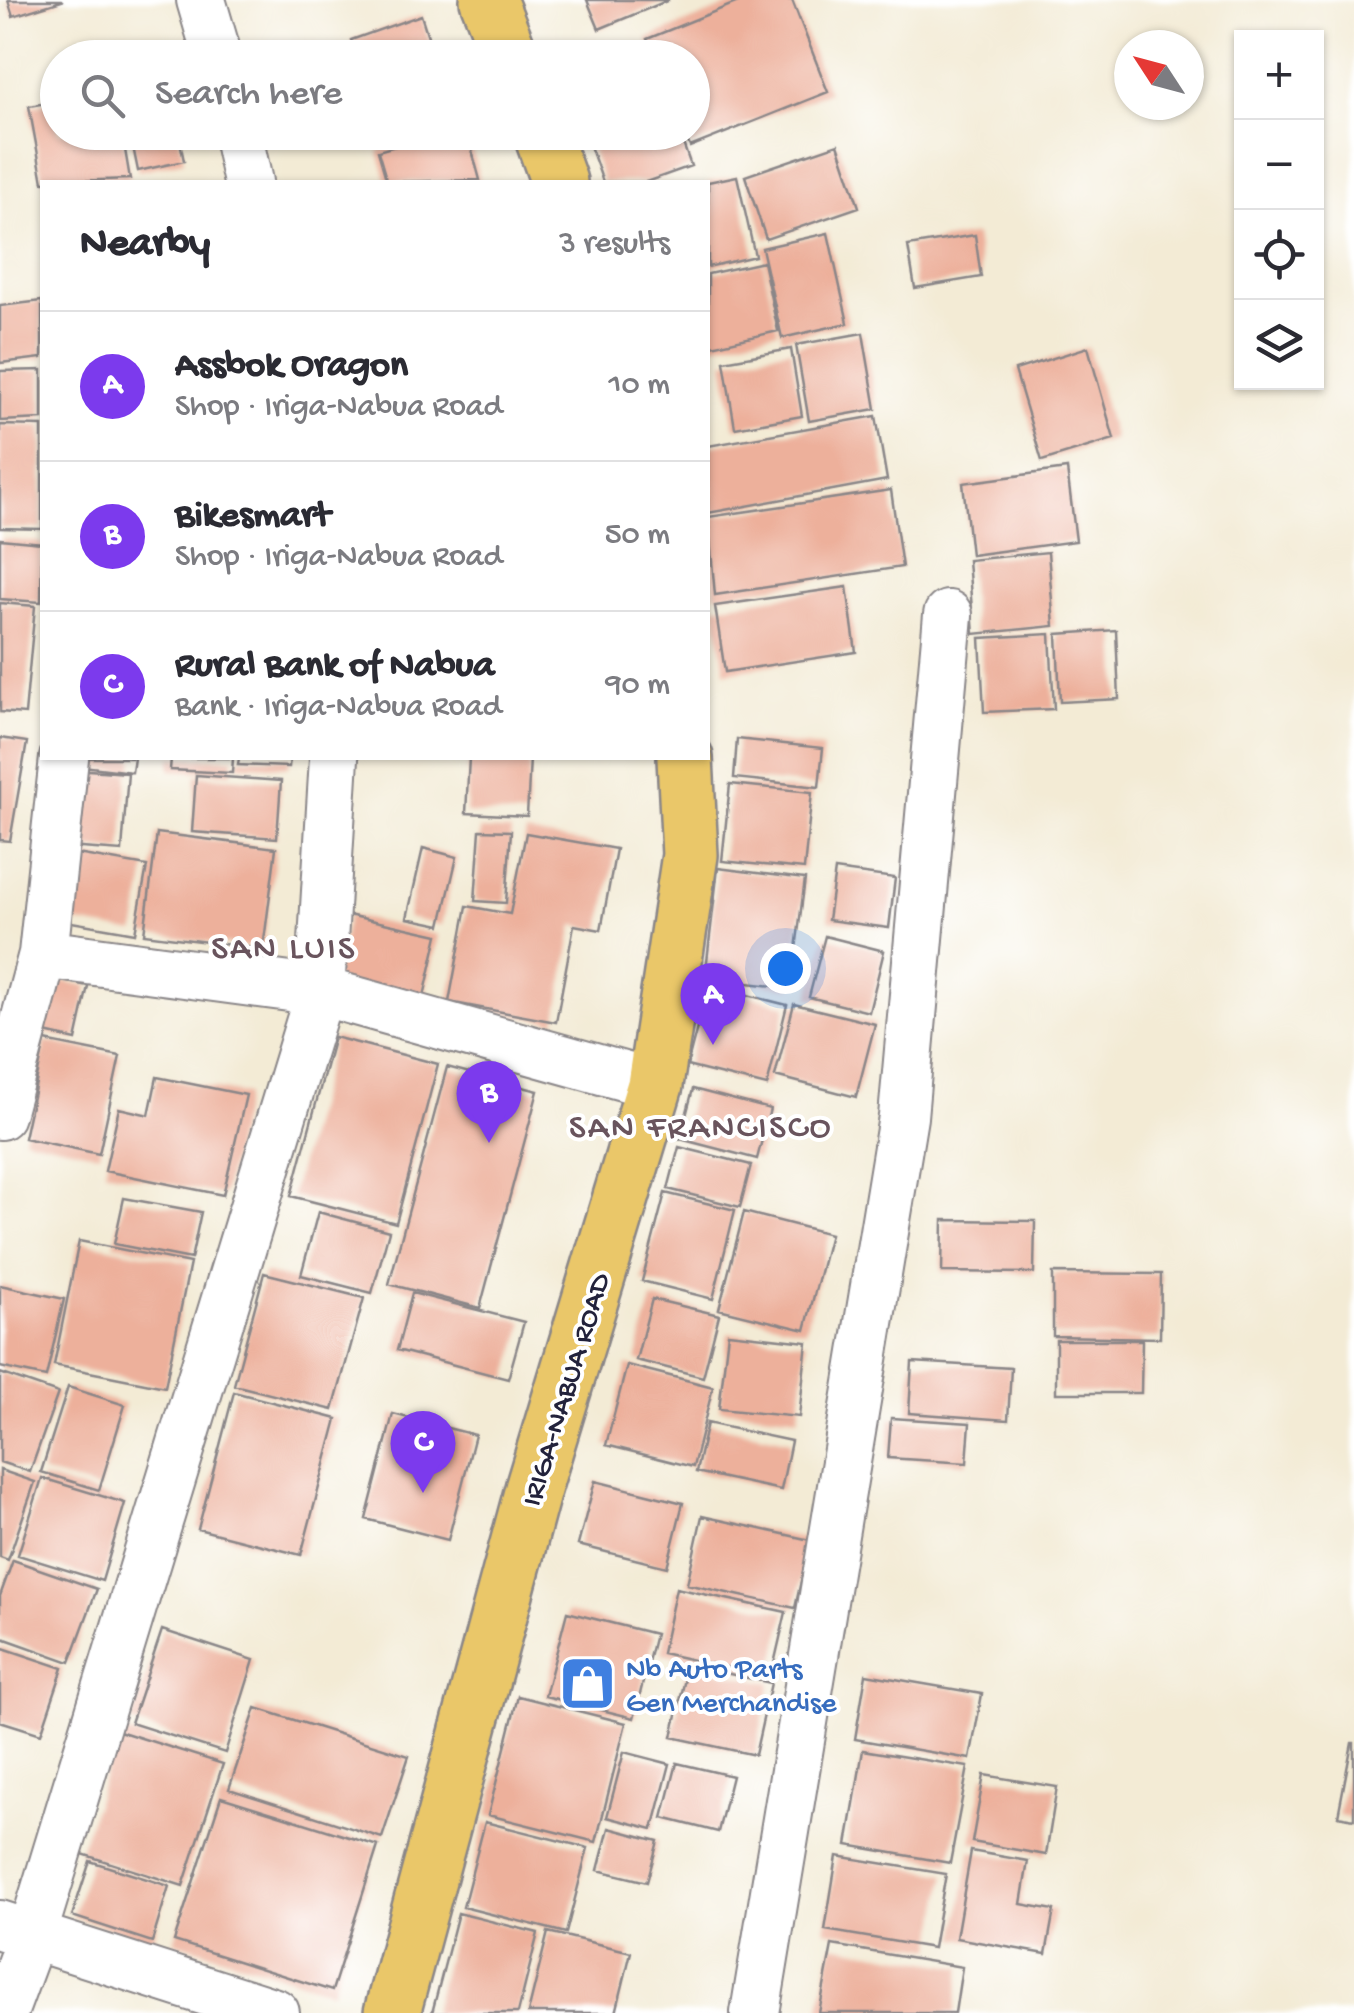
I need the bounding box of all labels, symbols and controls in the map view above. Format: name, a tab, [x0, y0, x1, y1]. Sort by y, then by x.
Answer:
north arrow	[1114, 30, 1204, 120]
map controls	[1234, 30, 1324, 390]
button: +	[1234, 30, 1324, 120]
search box	[40, 40, 710, 150]
icon: search	[75, 68, 130, 123]
text: Search here	[155, 73, 342, 117]
button: −	[1234, 120, 1324, 210]
button: locate	[1234, 210, 1324, 300]
text: Nearby	[80, 221, 210, 270]
text: 3 results	[559, 226, 670, 264]
button: layers	[1234, 300, 1324, 390]
text: Assbok Oragon	[175, 345, 408, 389]
text: A	[103, 367, 122, 405]
text: 10 m	[609, 367, 670, 405]
text: Shop · Iriga-Nabua Road	[175, 389, 502, 427]
text: Bikesmart	[175, 495, 330, 539]
text: B	[104, 517, 121, 555]
text: 50 m	[605, 517, 670, 555]
text: Shop · Iriga-Nabua Road	[175, 539, 502, 577]
text: Rural Bank of Nabua	[175, 645, 494, 689]
text: C	[104, 667, 121, 705]
text: 90 m	[606, 667, 670, 705]
text: Bank · Iriga-Nabua Road	[175, 689, 502, 727]
district label: SAN LUIS	[211, 930, 357, 971]
your location	[760, 943, 811, 994]
pin: A	[680, 962, 746, 1045]
pin: B	[456, 1060, 522, 1143]
district label: SAN FRANCISCO	[569, 1109, 833, 1150]
street label: IRIGA-NABUA ROAD	[516, 1269, 621, 1511]
pin: C	[390, 1410, 456, 1493]
shop icon: Nb Auto Parts Gen Merchandise	[557, 1654, 617, 1714]
place label: Nb Auto Parts Gen Merchandise	[626, 1654, 837, 1723]

